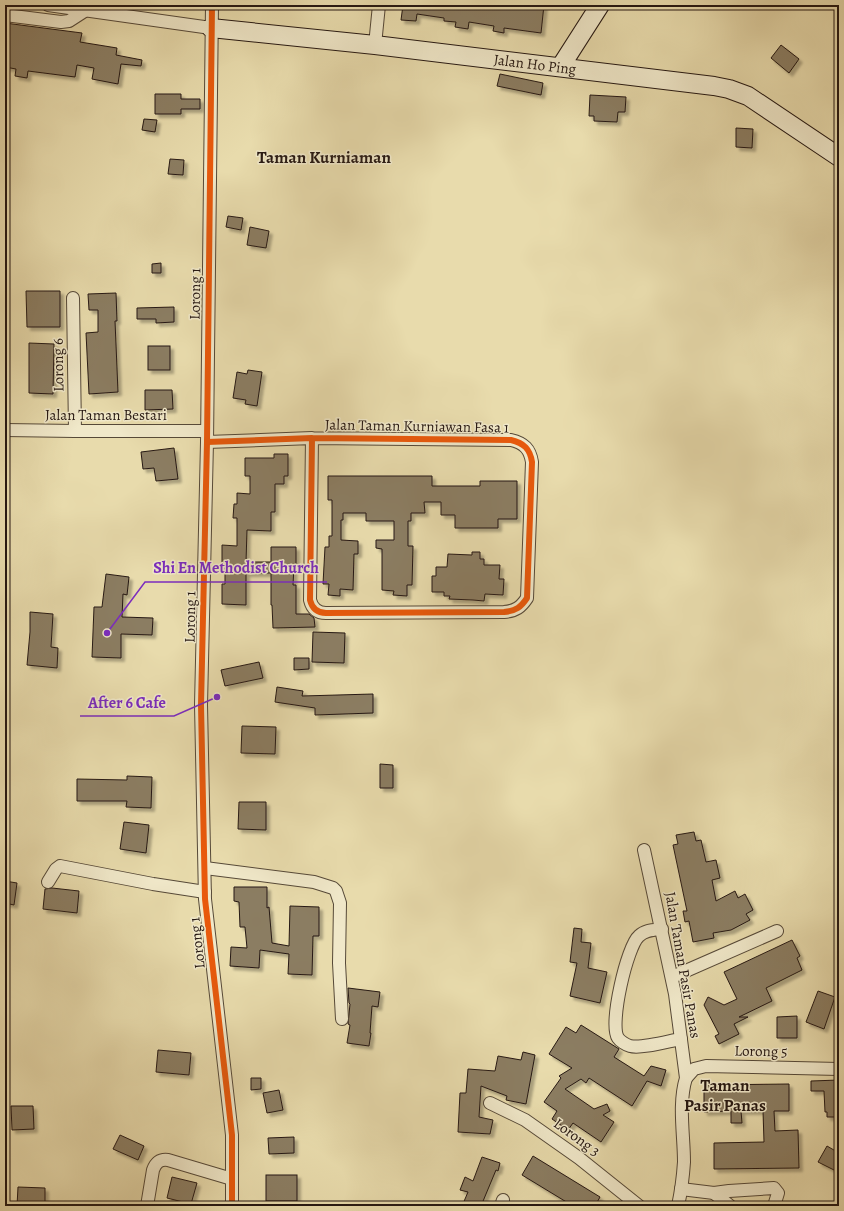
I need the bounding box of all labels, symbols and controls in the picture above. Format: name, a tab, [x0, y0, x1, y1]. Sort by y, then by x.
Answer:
street label: Jalan Ho Ping	[493, 49, 578, 79]
district label: Taman Kurniaman	[257, 146, 391, 169]
street label: Lorong 1	[185, 268, 205, 320]
street label: Lorong 6	[48, 338, 68, 392]
street label: Jalan Taman Bestari	[45, 405, 167, 425]
street label: Jalan Taman Kurniawan Fasa 1	[325, 414, 509, 438]
callout: Shi En Methodist Church	[145, 554, 327, 582]
text: Shi En Methodist Church	[153, 557, 319, 579]
street label: Lorong 1	[180, 591, 200, 643]
callout: After 6 Cafe	[80, 688, 174, 716]
text: After 6 Cafe	[87, 692, 166, 714]
street label: Jalan Taman Pasir Panas	[660, 890, 706, 1040]
street label: Lorong 1	[184, 916, 210, 970]
street label: Lorong 5	[734, 1041, 788, 1061]
district label: Taman Pasir Panas	[684, 1074, 766, 1117]
street label: Lorong 3	[550, 1113, 604, 1161]

